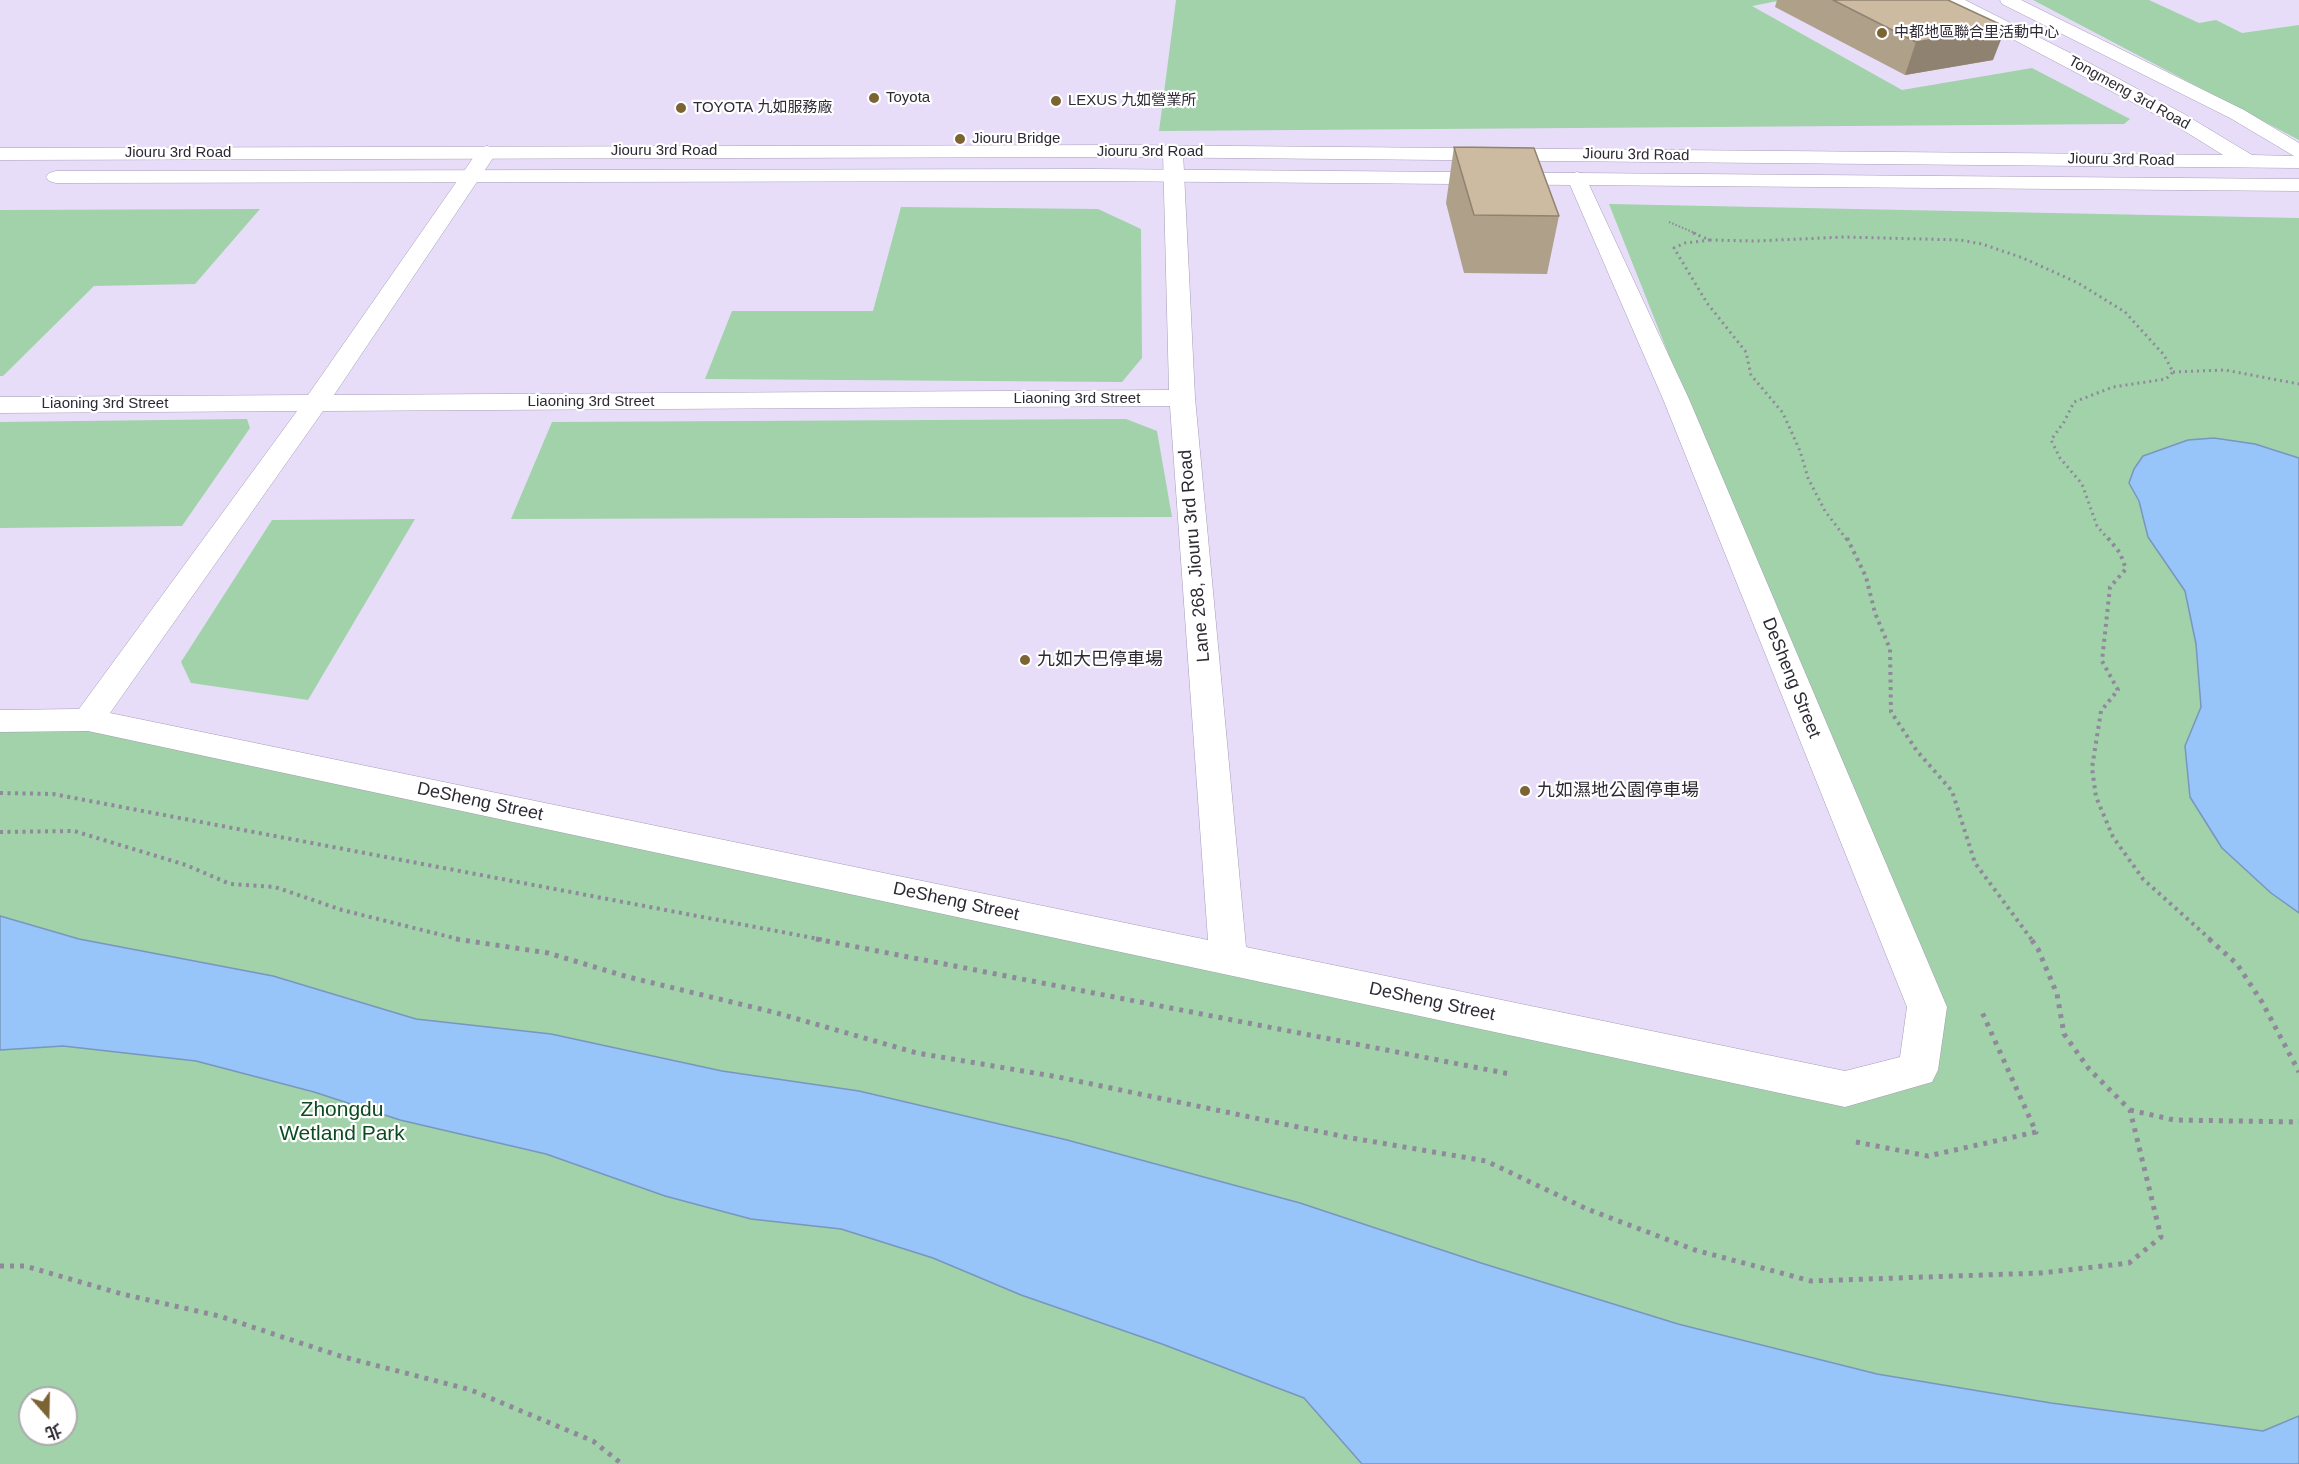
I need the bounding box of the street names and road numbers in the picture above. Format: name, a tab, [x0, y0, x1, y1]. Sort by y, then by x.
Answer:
street label: Tongmeng 3rd Road	[2065, 52, 2193, 134]
street label: Jiouru 3rd Road	[611, 142, 717, 160]
street label: Jiouru 3rd Road	[1097, 143, 1203, 161]
street label: Jiouru 3rd Road	[125, 144, 231, 162]
street label: Jiouru 3rd Road	[1582, 145, 1690, 165]
street label: Jiouru 3rd Road	[2067, 150, 2175, 170]
street label: Liaoning 3rd Street	[1014, 390, 1140, 408]
street label: Liaoning 3rd Street	[528, 393, 654, 411]
street label: Liaoning 3rd Street	[42, 395, 168, 413]
street label: Lane 268, Jiouru 3rd Road	[1175, 449, 1215, 663]
street label: DeSheng Street	[1757, 615, 1825, 741]
street label: DeSheng Street	[415, 778, 545, 826]
street label: DeSheng Street	[891, 878, 1021, 926]
street label: DeSheng Street	[1367, 978, 1497, 1026]

